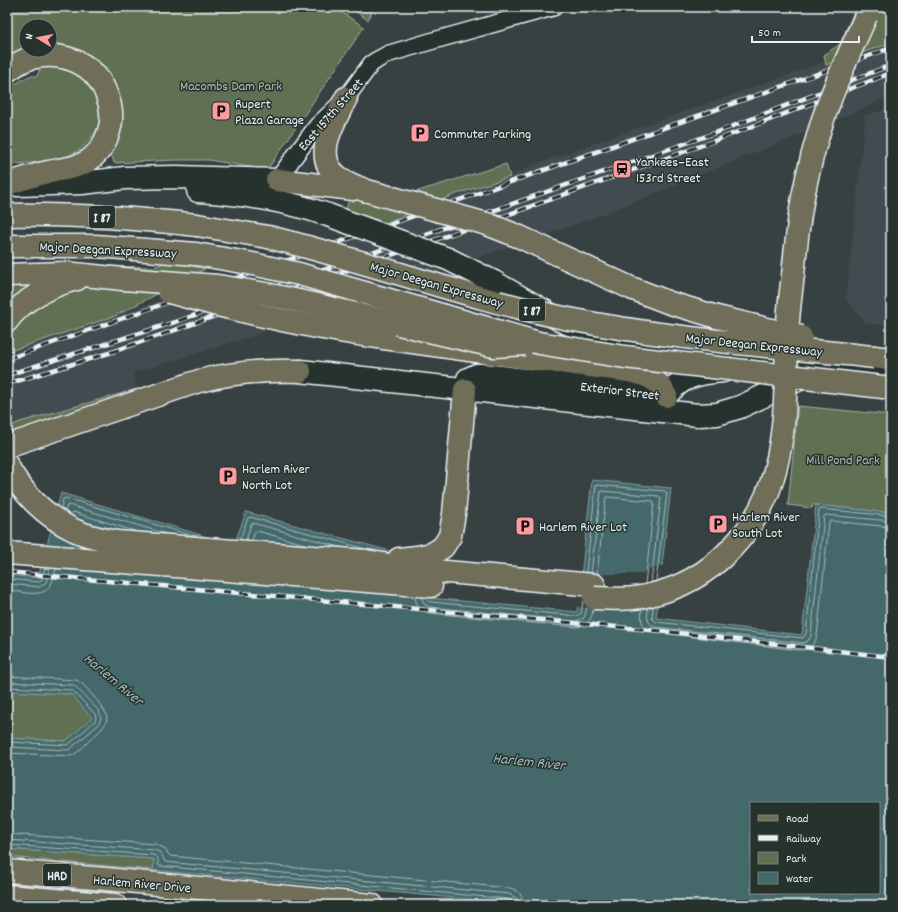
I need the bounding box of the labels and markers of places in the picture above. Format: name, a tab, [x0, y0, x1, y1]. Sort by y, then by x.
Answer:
place label: Rupert Plaza Garage	[235, 95, 304, 131]
parking icon: Rupert Plaza Garage	[210, 100, 232, 122]
parking icon: Commuter Parking	[409, 122, 431, 144]
place label: Commuter Parking	[434, 125, 531, 145]
place label: Yankees–East 153rd Street	[636, 153, 709, 189]
station icon: Yankees–East 153rd Street	[611, 158, 633, 180]
place label: Harlem River North Lot	[242, 460, 311, 496]
parking icon: Harlem River North Lot	[217, 465, 239, 487]
place label: Harlem River South Lot	[732, 508, 801, 544]
parking icon: Harlem River South Lot	[707, 513, 729, 535]
parking icon: Harlem River Lot	[514, 515, 536, 537]
place label: Harlem River Lot	[539, 518, 627, 538]

